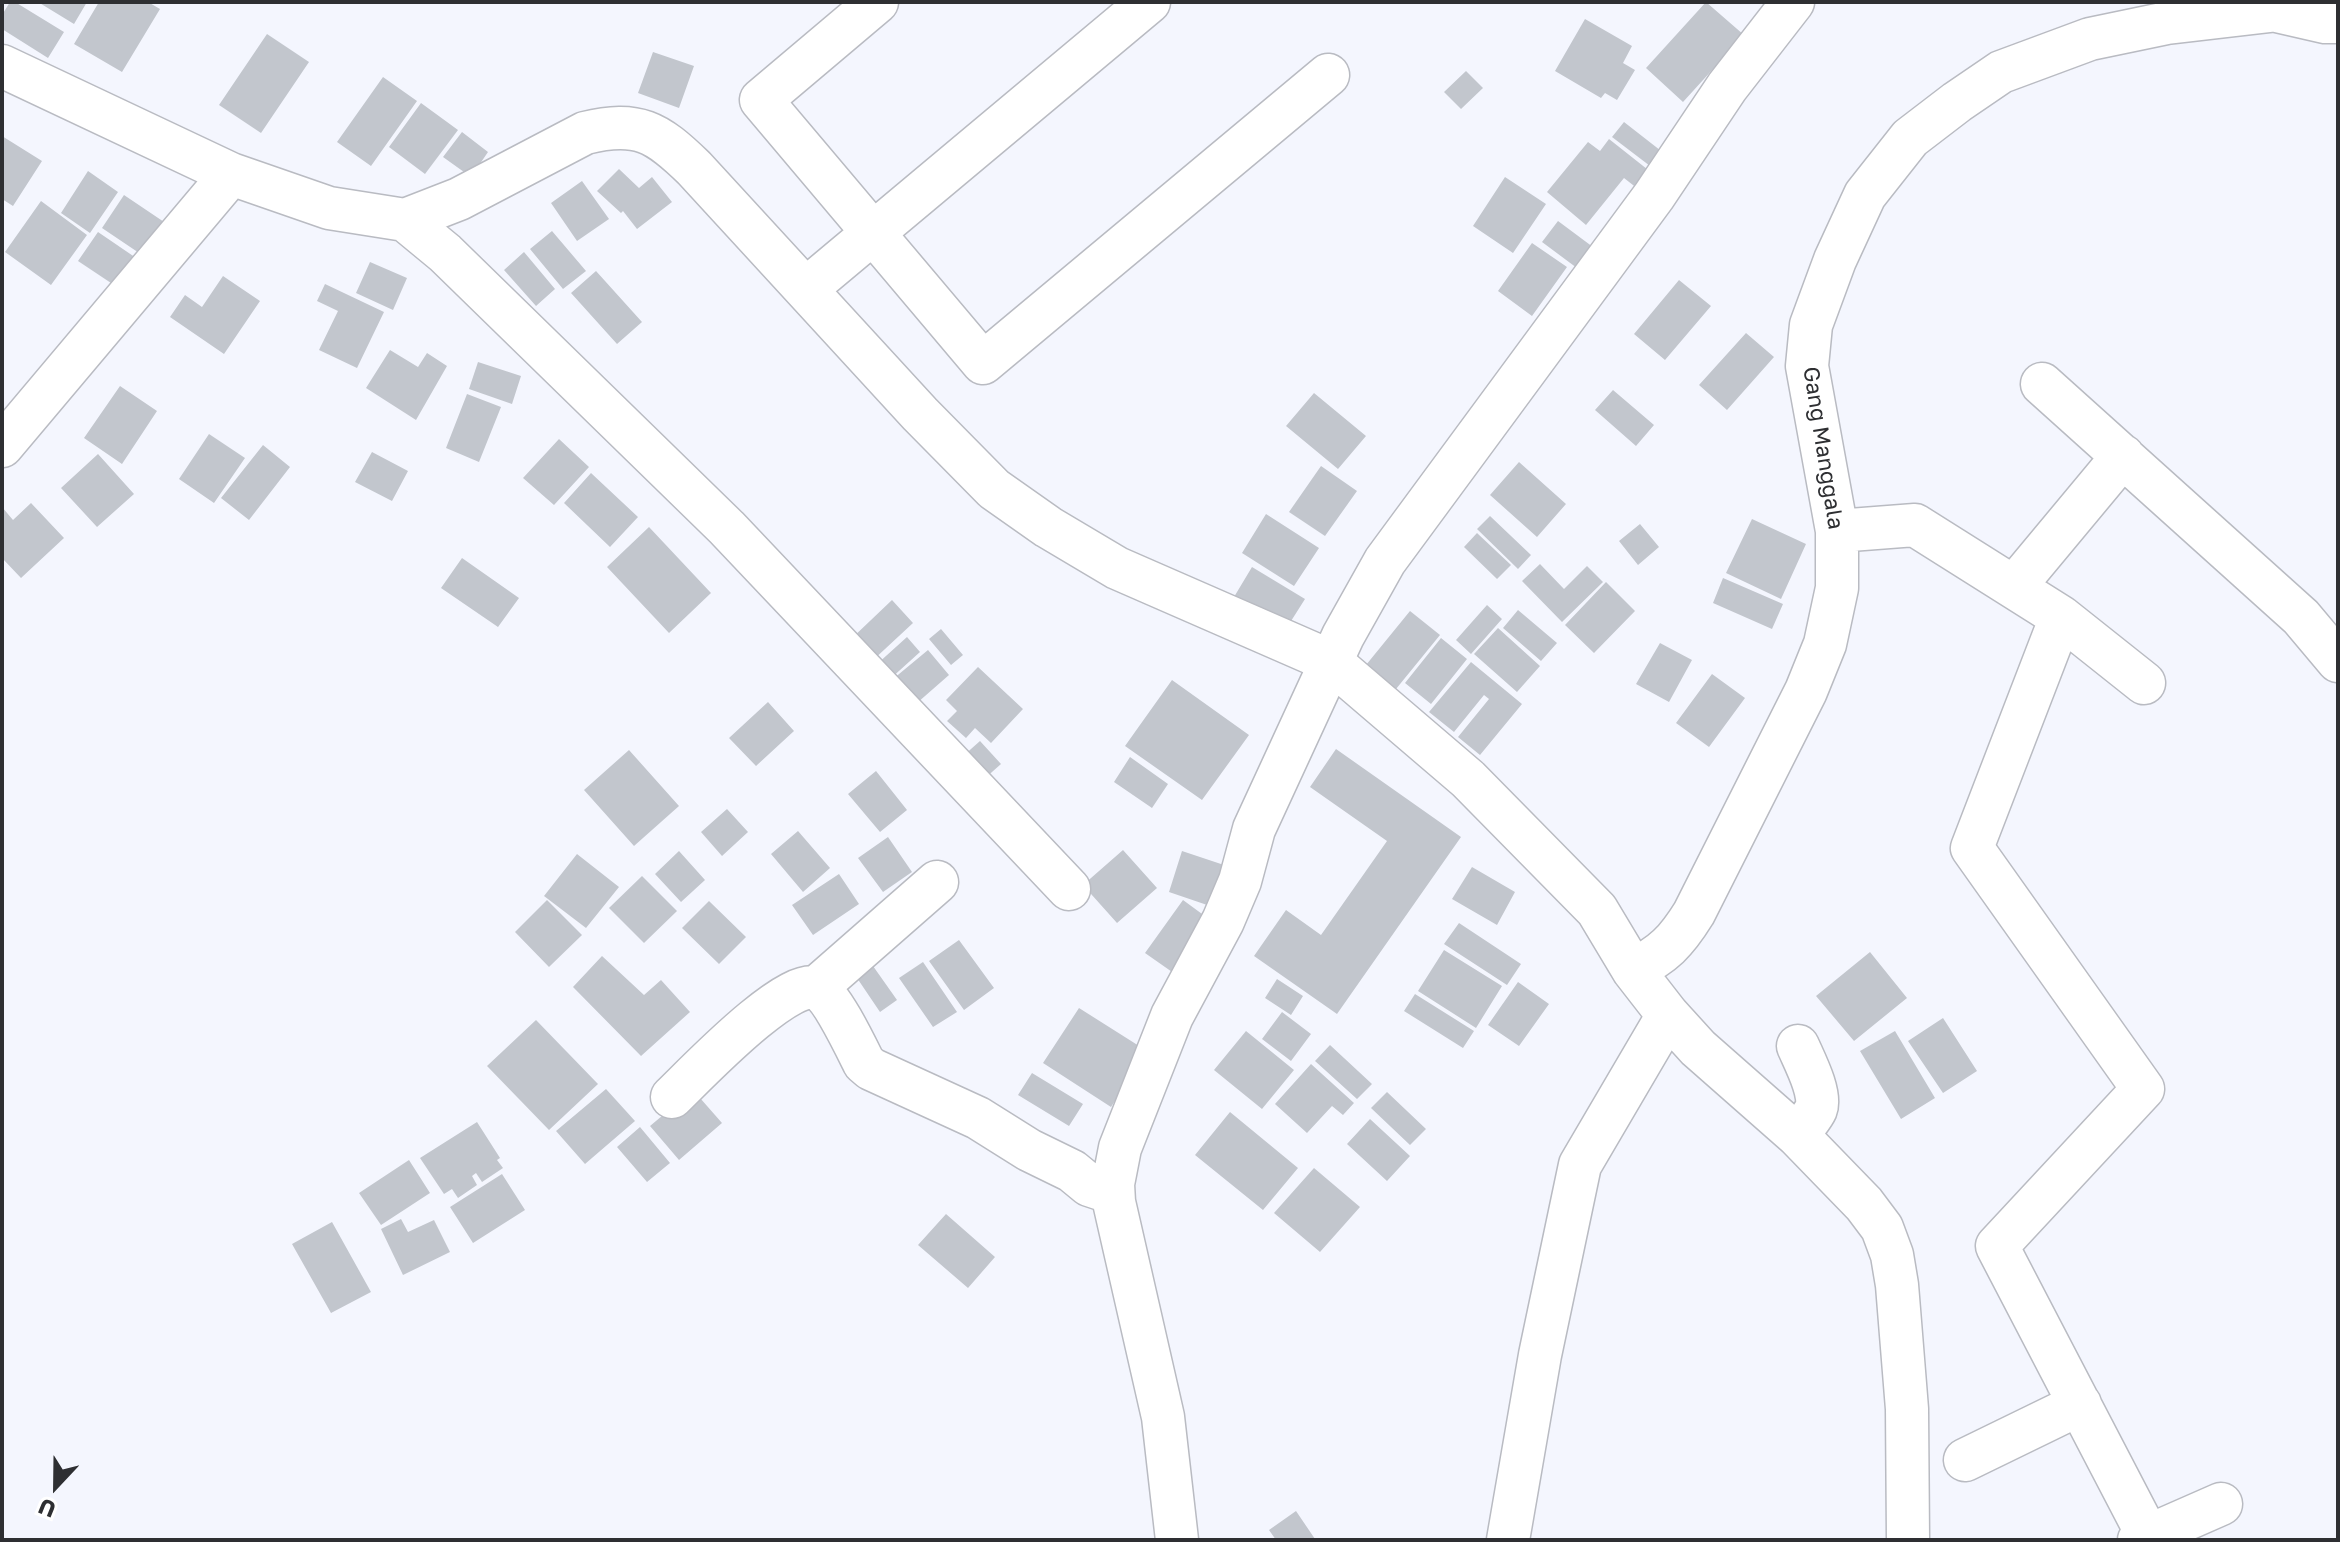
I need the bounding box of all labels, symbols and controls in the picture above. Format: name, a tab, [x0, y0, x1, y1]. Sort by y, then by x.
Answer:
street label: Gang Manggala	[1797, 365, 1849, 531]
north arrow	[16, 1446, 96, 1526]
text: U	[34, 1493, 59, 1524]

